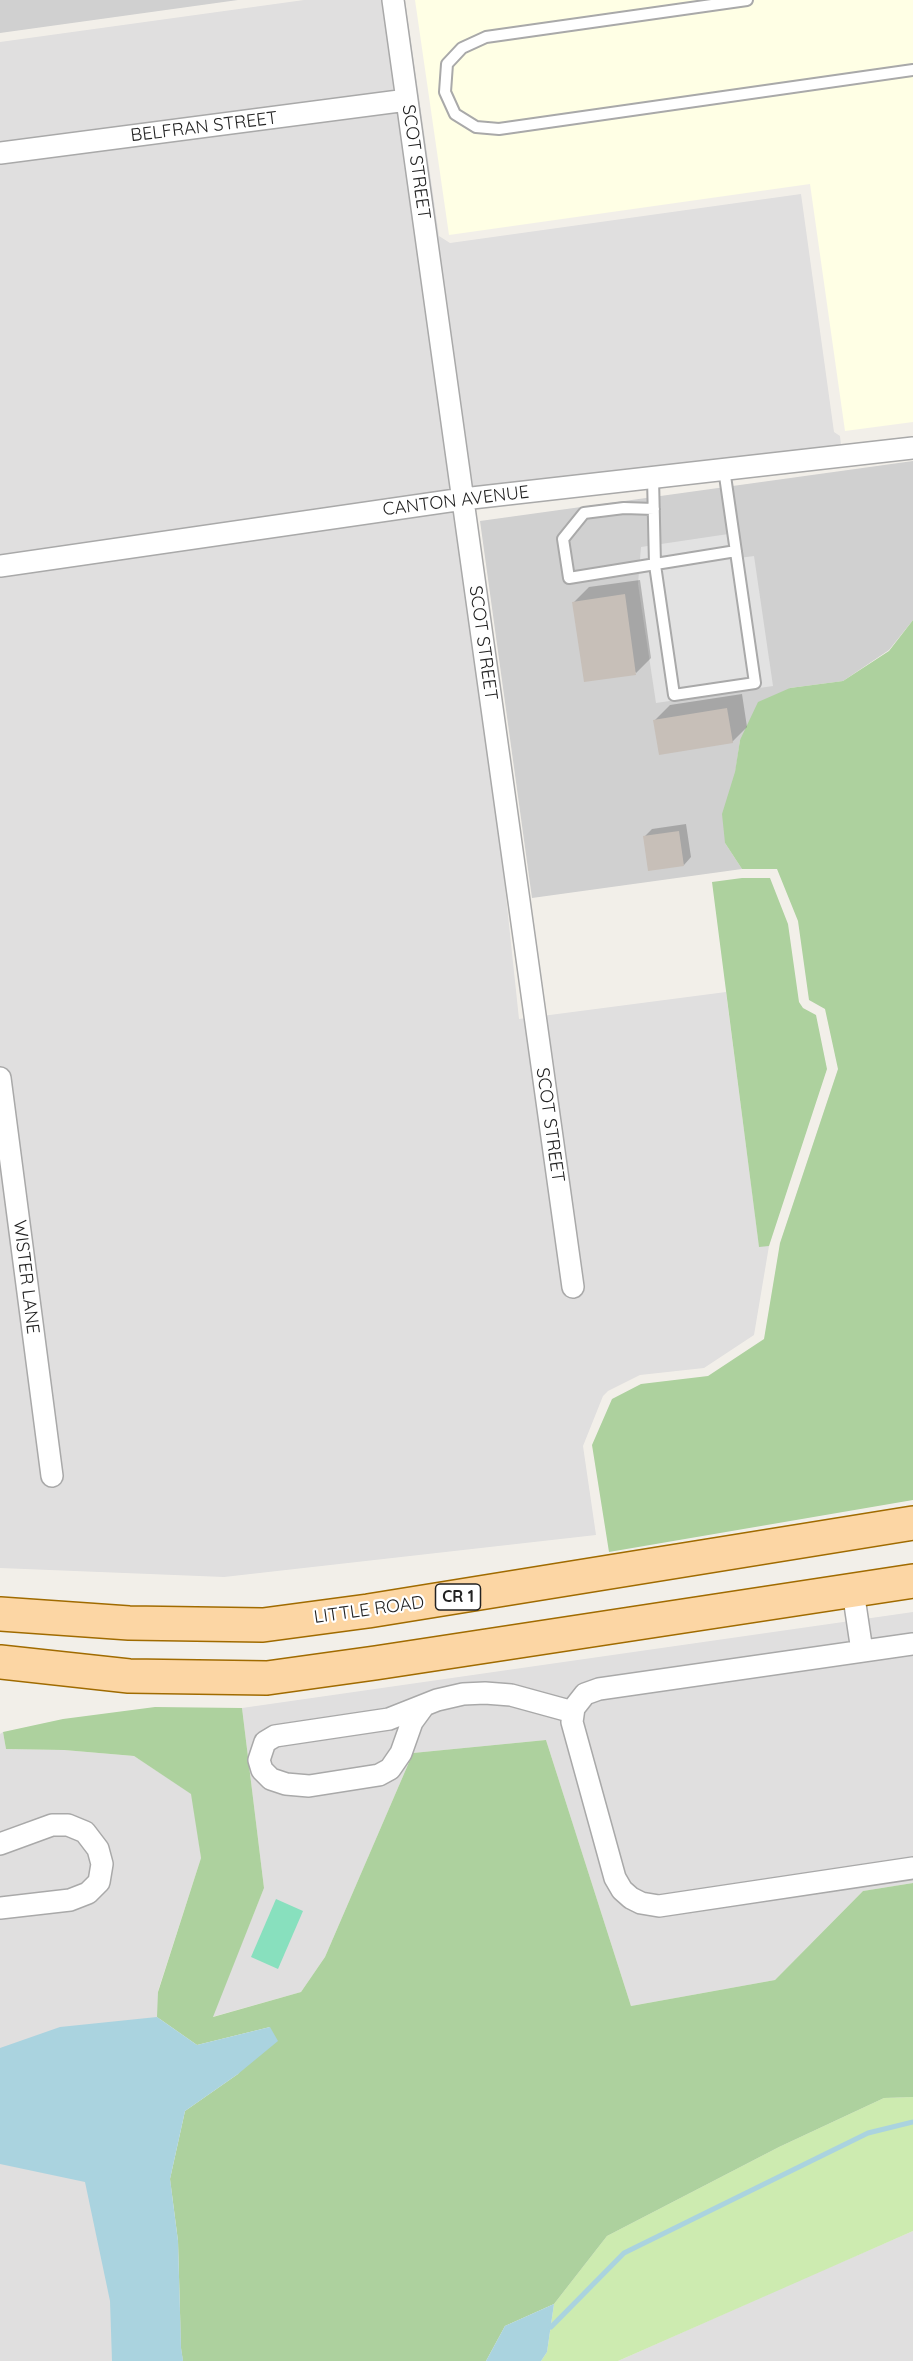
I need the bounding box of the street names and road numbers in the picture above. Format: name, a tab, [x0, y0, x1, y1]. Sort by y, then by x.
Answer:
street label: SCOT STREET	[397, 103, 435, 221]
street label: BELFRAN STREET	[129, 107, 279, 147]
street label: CANTON AVENUE	[382, 481, 530, 521]
street label: SCOT STREET	[464, 584, 502, 702]
street label: SCOT STREET	[531, 1066, 569, 1184]
street label: WISTER LANE	[8, 1219, 44, 1335]
road number: CR 1	[436, 1584, 480, 1610]
street label: LITTLE ROAD	[312, 1592, 426, 1628]

